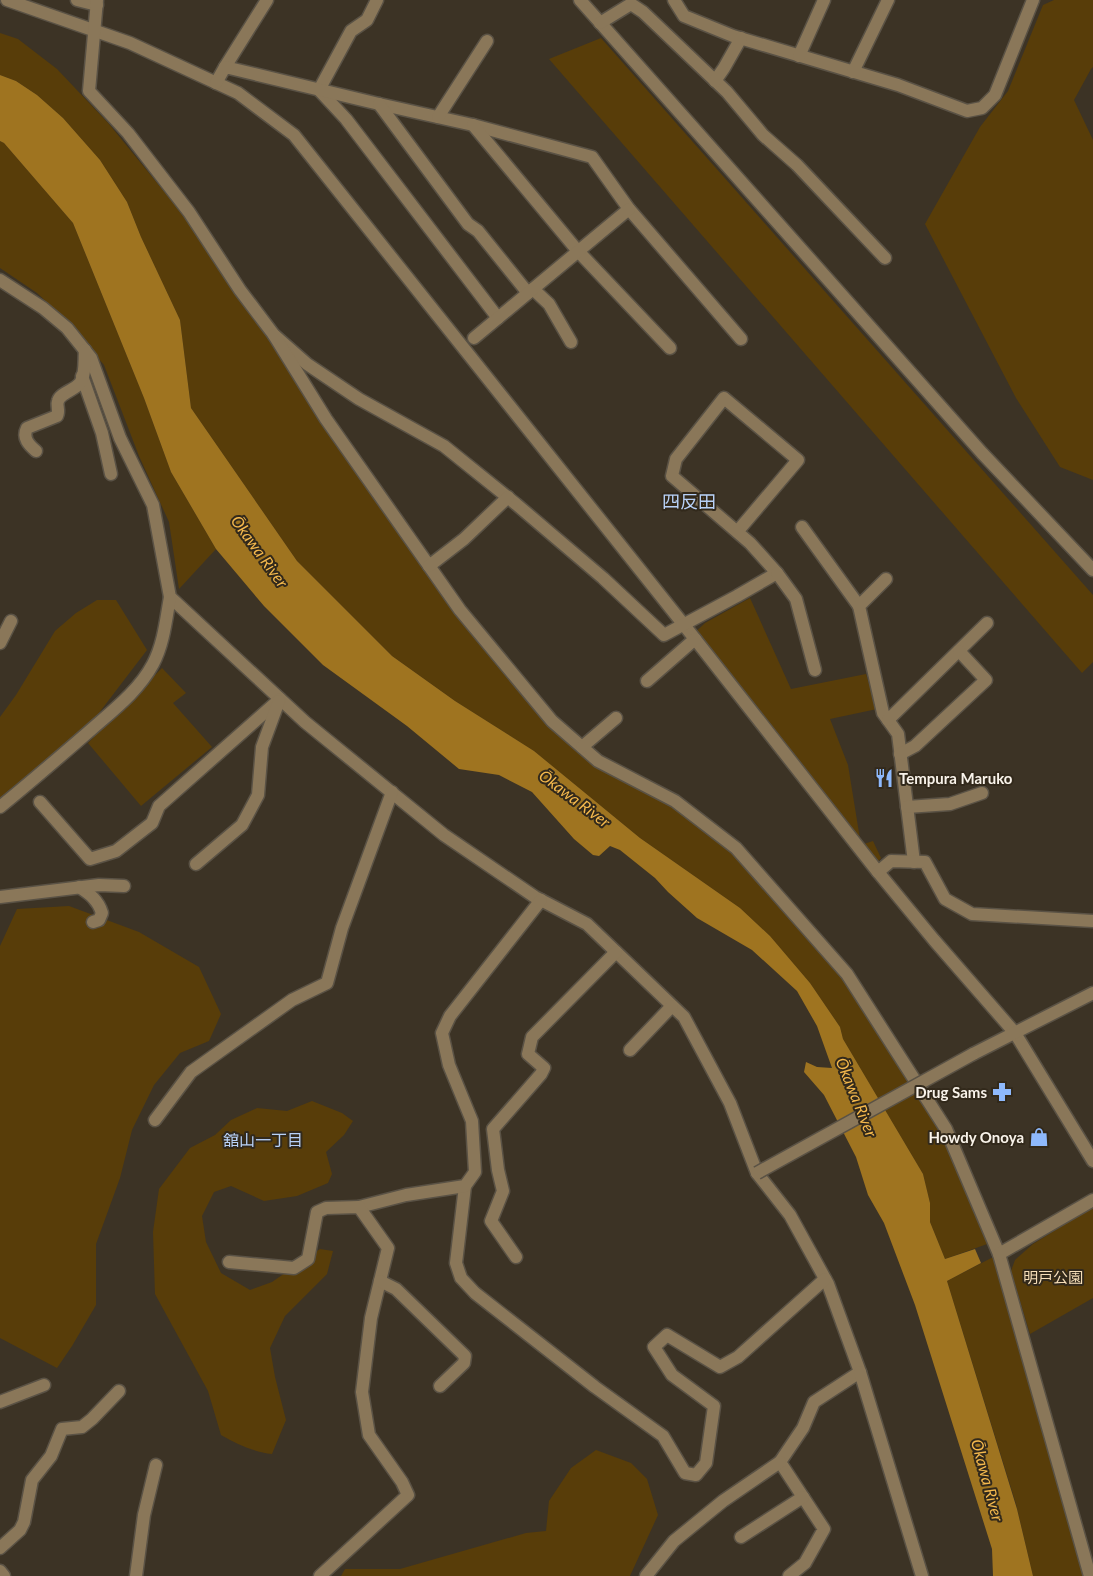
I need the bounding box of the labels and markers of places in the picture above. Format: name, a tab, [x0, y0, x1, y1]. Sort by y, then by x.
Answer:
restaurant icon: Tempura Maruko	[873, 767, 895, 789]
place label: Tempura Maruko	[899, 769, 1013, 787]
pharmacy icon: Drug Sams	[991, 1081, 1013, 1103]
place label: Drug Sams	[915, 1083, 987, 1101]
shop icon: Howdy Onoya	[1028, 1126, 1050, 1148]
place label: Howdy Onoya	[928, 1128, 1024, 1146]

